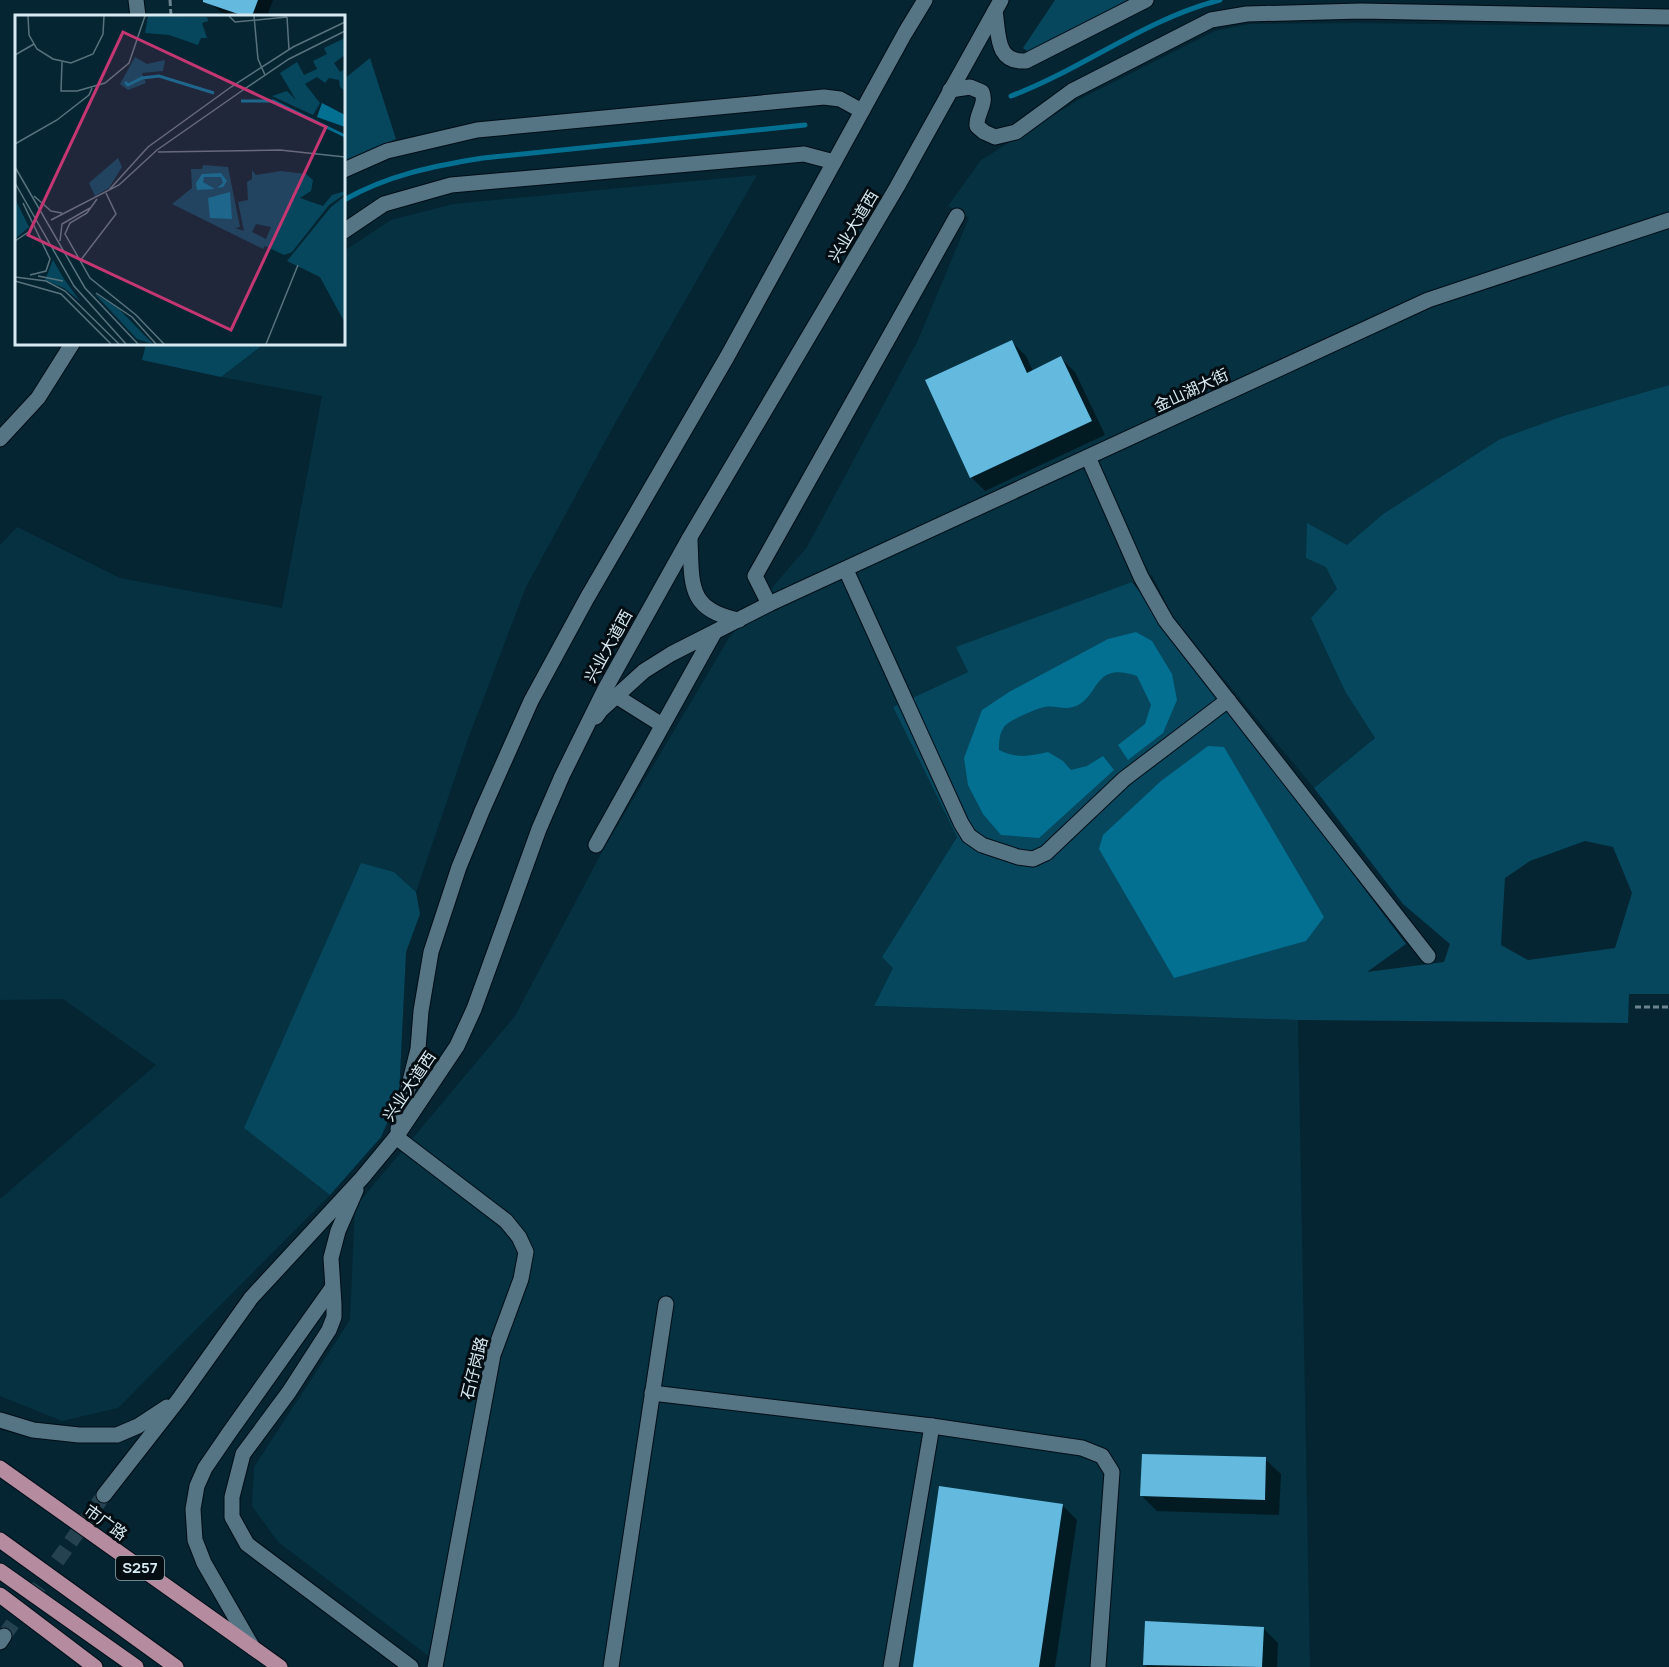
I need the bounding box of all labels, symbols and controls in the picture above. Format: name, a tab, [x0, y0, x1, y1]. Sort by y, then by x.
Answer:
inset map	[15, 15, 345, 345]
street label: 兴业大道西	[823, 186, 883, 266]
street label: 金山湖大街	[1150, 363, 1232, 417]
street label: 兴业大道西	[579, 606, 637, 686]
street label: 兴业大道西	[378, 1047, 440, 1125]
street label: 石仔岗路	[456, 1334, 492, 1402]
street label: 市广路	[80, 1499, 132, 1545]
road number: S257	[116, 1556, 164, 1580]

